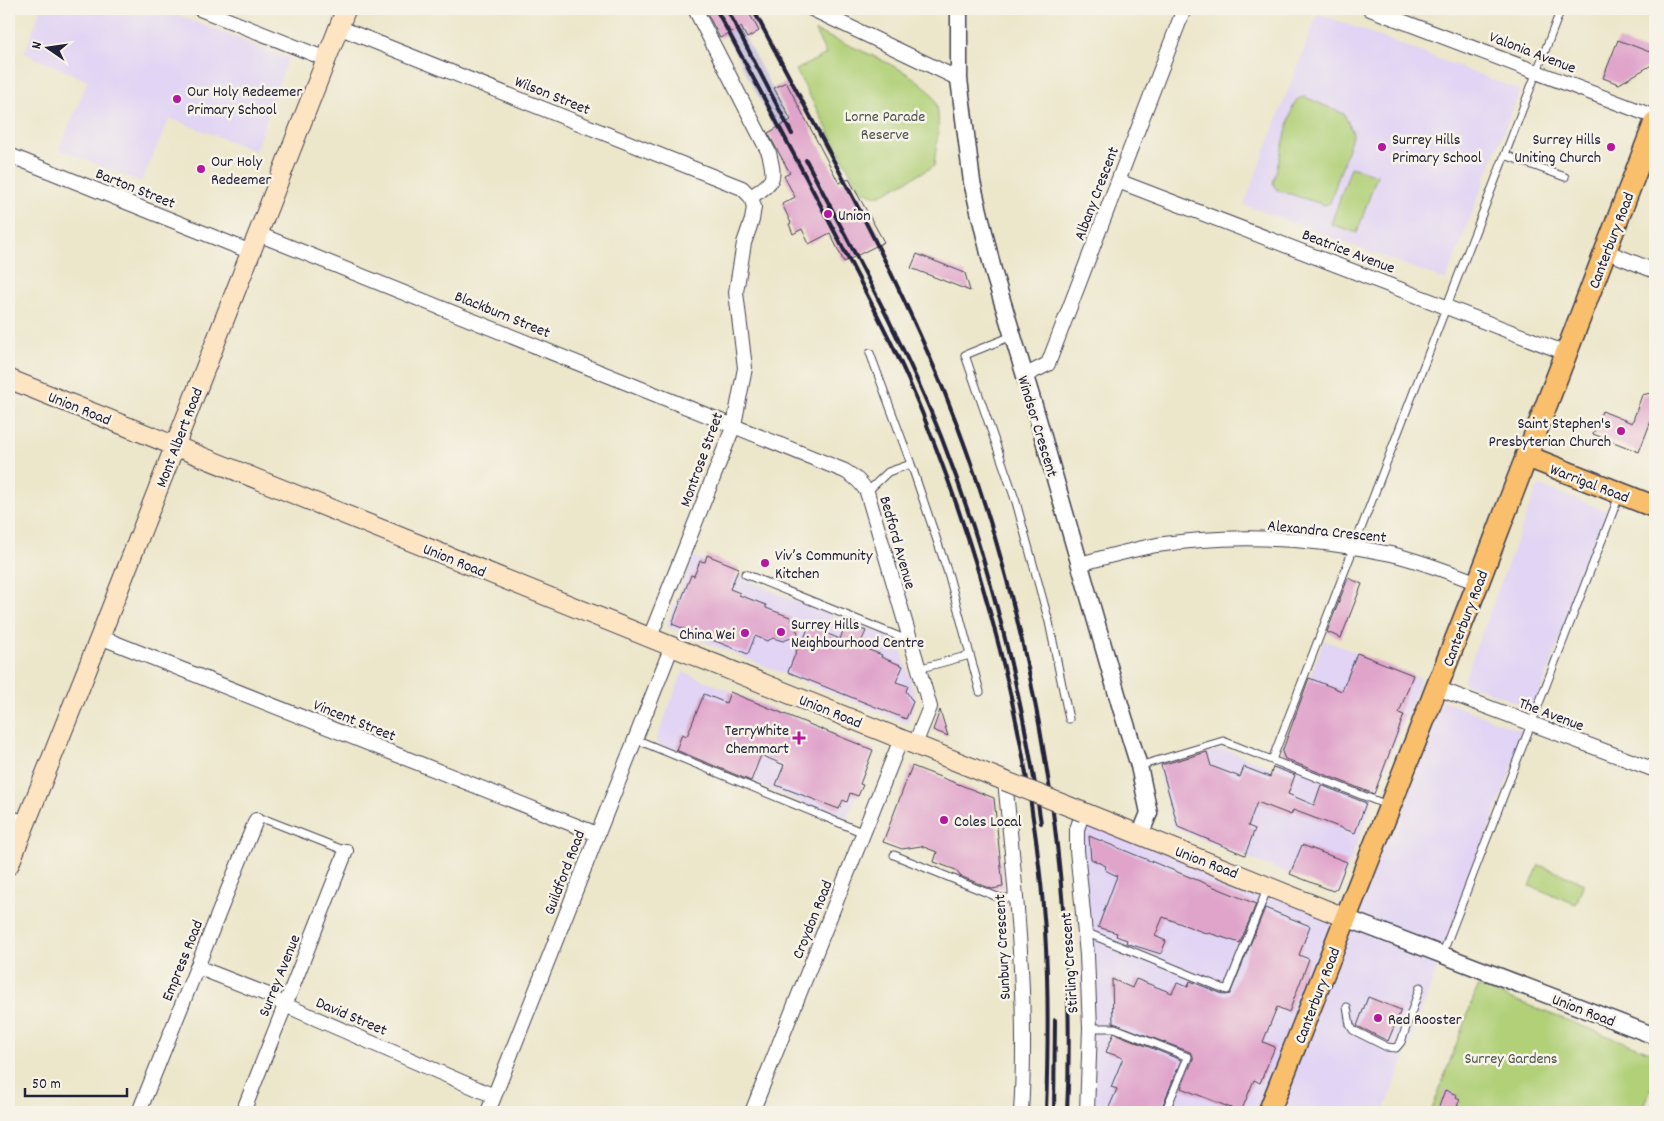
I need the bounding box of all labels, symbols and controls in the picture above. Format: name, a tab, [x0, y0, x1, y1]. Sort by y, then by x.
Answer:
north arrow	[22, 22, 72, 72]
street label: Valonia Avenue	[1485, 26, 1579, 80]
text: N	[27, 40, 48, 51]
street label: Wilson Street	[511, 71, 593, 122]
place label: Our Holy Redeemer Primary School	[187, 81, 302, 122]
marker: Our Holy Redeemer Primary School	[171, 93, 183, 105]
park label: Lorne Parade Reserve	[845, 106, 925, 147]
place label: Surrey Hills Primary School	[1392, 129, 1482, 170]
place label: Surrey Hills Uniting Church	[1514, 129, 1601, 170]
marker: Surrey Hills Primary School	[1376, 141, 1388, 153]
marker: Surrey Hills Uniting Church	[1605, 141, 1617, 153]
street label: Albany Crescent	[1069, 144, 1126, 244]
place label: Our Holy Redeemer	[211, 151, 271, 192]
street label: Barton Street	[92, 163, 178, 216]
marker: Our Holy Redeemer	[195, 163, 207, 175]
street label: Canterbury Road	[1583, 189, 1641, 292]
place label: Union	[838, 205, 871, 228]
marker: Union	[822, 208, 834, 220]
street label: Beatrice Avenue	[1298, 224, 1398, 281]
street label: Blackburn Street	[451, 286, 554, 345]
street label: Windsor Crescent	[1010, 373, 1063, 480]
street label: Mont Albert Road	[151, 385, 210, 491]
street label: Union Road	[44, 386, 114, 432]
street label: Montrose Street	[675, 409, 730, 510]
place label: Saint Stephen's Presbyterian Church	[1488, 413, 1611, 454]
marker: Saint Stephen's Presbyterian Church	[1615, 425, 1627, 437]
street label: Warrigal Road	[1546, 459, 1632, 510]
street label: Bedford Avenue	[872, 493, 921, 592]
street label: Alexandra Crescent	[1266, 515, 1387, 550]
street label: Union Road	[419, 538, 489, 584]
place label: Viv’s Community Kitchen	[775, 545, 873, 586]
marker: Viv’s Community Kitchen	[759, 557, 771, 569]
street label: Canterbury Road	[1437, 567, 1495, 670]
place label: Surrey Hills Neighbourhood Centre	[791, 614, 924, 655]
place label: China Wei	[679, 624, 735, 647]
marker: Surrey Hills Neighbourhood Centre	[775, 626, 787, 638]
marker: China Wei	[739, 627, 751, 639]
street label: Union Road	[795, 689, 865, 735]
street label: The Avenue	[1515, 692, 1587, 738]
street label: Vincent Street	[309, 694, 399, 748]
place label: TerryWhite Chemmart	[725, 720, 789, 761]
marker: TerryWhite Chemmart	[793, 732, 805, 744]
place label: Coles Local	[954, 811, 1022, 834]
marker: Coles Local	[938, 814, 950, 826]
street label: Guildford Road	[539, 827, 592, 919]
street label: Union Road	[1171, 841, 1241, 886]
street label: Croydon Road	[787, 877, 840, 963]
street label: Sunbury Crescent	[989, 893, 1018, 1000]
street label: Stirling Crescent	[1055, 912, 1085, 1014]
street label: Empress Road	[157, 917, 210, 1005]
street label: Surrey Avenue	[253, 931, 307, 1020]
street label: Canterbury Road	[1289, 944, 1347, 1047]
street label: Union Road	[1548, 989, 1618, 1034]
street label: David Street	[312, 992, 390, 1043]
place label: Red Rooster	[1388, 1009, 1462, 1032]
marker: Red Rooster	[1372, 1012, 1384, 1024]
park label: Surrey Gardens	[1464, 1048, 1558, 1071]
scale bar	[25, 1066, 128, 1098]
text: 50 m	[32, 1074, 61, 1096]

